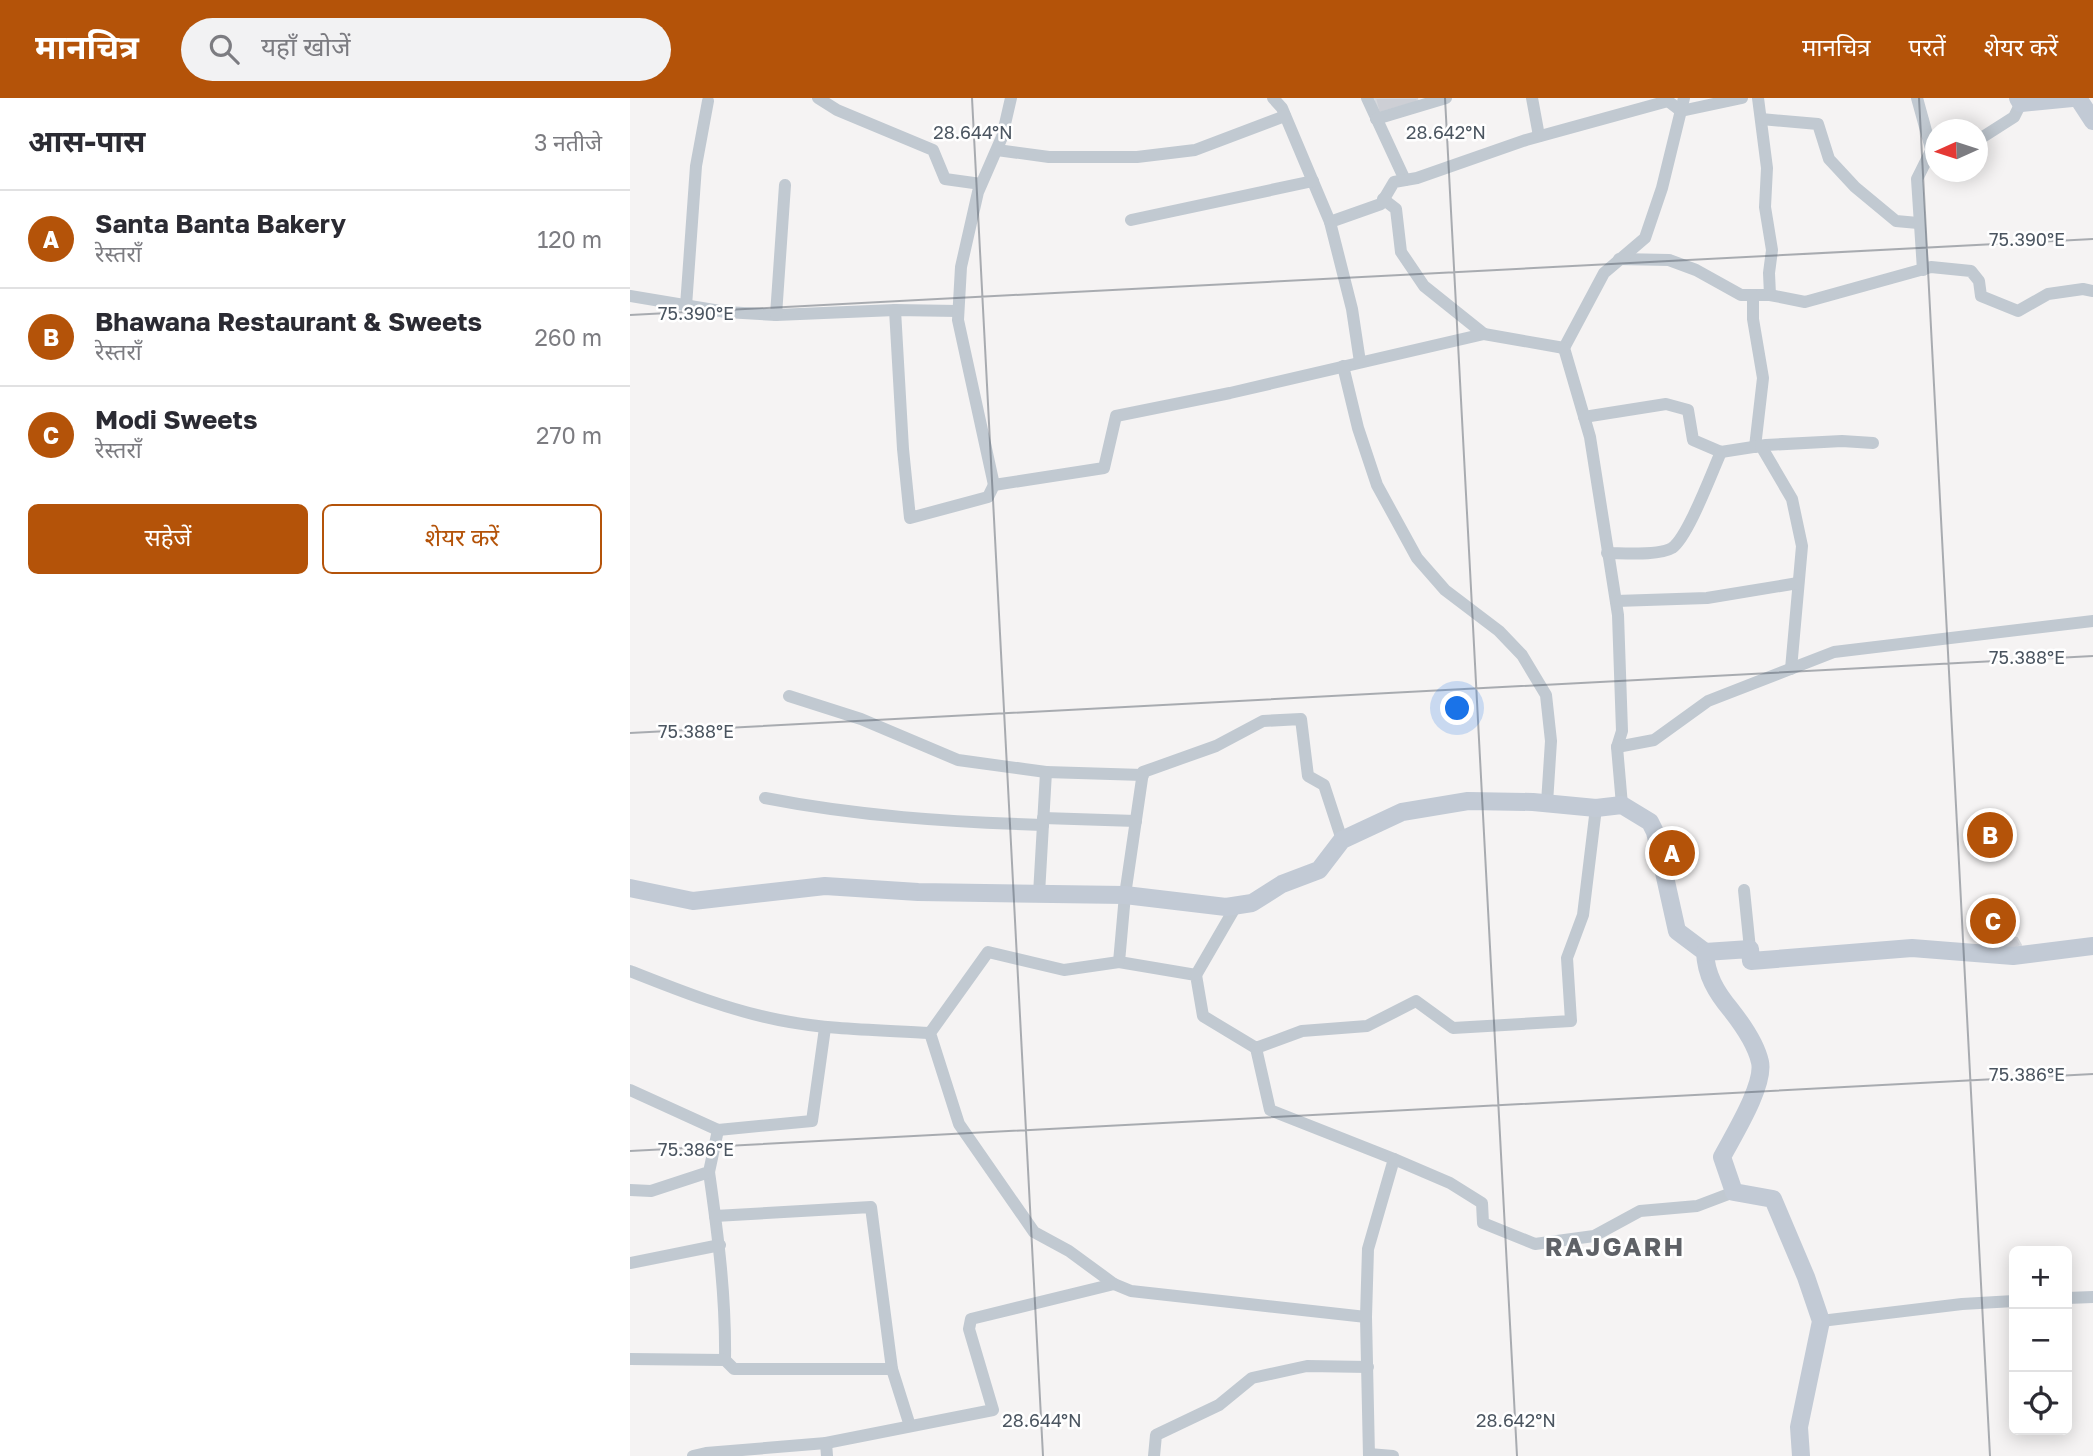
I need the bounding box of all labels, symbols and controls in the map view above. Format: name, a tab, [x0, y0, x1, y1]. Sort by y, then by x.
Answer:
search box	[181, 18, 671, 81]
text: मानचित्र	[35, 27, 139, 66]
icon: search	[205, 30, 243, 68]
text: यहाँ खोजें	[261, 31, 350, 62]
text: मानचित्र	[1802, 32, 1871, 61]
text: परतें	[1909, 32, 1946, 61]
text: शेयर करें	[1984, 32, 2058, 61]
north arrow	[1925, 119, 1988, 182]
text: 28.644°N	[933, 121, 1013, 143]
text: 28.642°N	[1406, 121, 1486, 143]
text: आस-पास	[28, 123, 145, 159]
text: 3 नतीजे	[534, 128, 602, 156]
text: Santa Banta Bakery	[95, 208, 346, 239]
text: A	[43, 225, 59, 253]
text: 120 m	[537, 225, 602, 253]
text: 75.390°E	[1989, 228, 2065, 250]
text: रेस्तराँ	[95, 239, 142, 267]
text: 75.390°E	[658, 302, 734, 324]
text: Bhawana Restaurant & Sweets	[95, 306, 482, 337]
text: B	[43, 323, 59, 351]
text: 260 m	[534, 323, 602, 351]
text: रेस्तराँ	[95, 337, 142, 365]
text: Modi Sweets	[95, 404, 257, 435]
text: C	[43, 421, 59, 449]
text: 270 m	[536, 421, 602, 449]
text: रेस्तराँ	[95, 435, 142, 463]
button: सहेजें	[28, 504, 308, 574]
button: शेयर करें	[322, 504, 602, 574]
text: 75.388°E	[1989, 646, 2065, 668]
your location	[1440, 691, 1474, 725]
text: 75.388°E	[658, 720, 734, 742]
pin: B	[1967, 809, 2013, 861]
pin: A	[1649, 827, 1695, 879]
pin: C	[1970, 895, 2016, 947]
text: 75.386°E	[1989, 1063, 2065, 1085]
text: 75.386°E	[658, 1138, 734, 1160]
district label: RAJGARH	[1545, 1231, 1685, 1262]
map controls	[2009, 1246, 2072, 1435]
button: +	[2009, 1246, 2072, 1309]
button: −	[2009, 1309, 2072, 1372]
button: locate	[2009, 1372, 2072, 1435]
text: 28.644°N	[1002, 1409, 1082, 1431]
text: 28.642°N	[1476, 1409, 1556, 1431]

